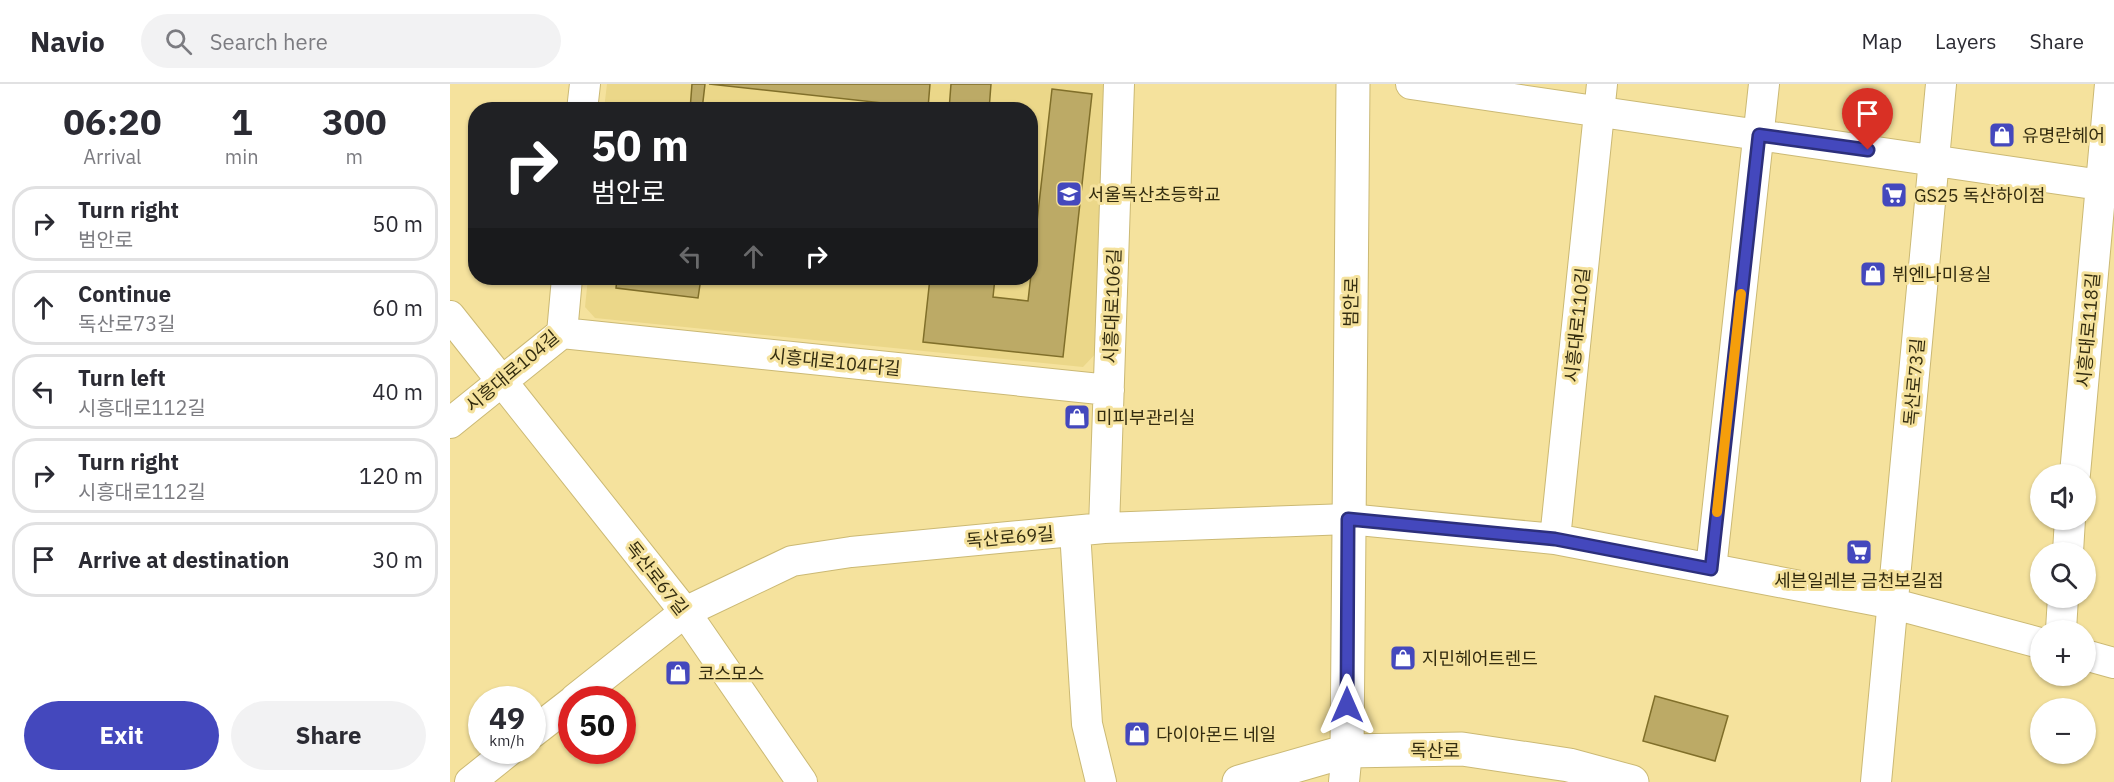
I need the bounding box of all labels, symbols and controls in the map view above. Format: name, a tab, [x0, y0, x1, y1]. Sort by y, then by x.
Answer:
search box	[141, 14, 561, 68]
text: Navio	[30, 23, 105, 60]
icon: search	[162, 25, 195, 58]
text: Search here	[210, 27, 328, 56]
text: Map	[1862, 27, 1902, 55]
text: Layers	[1935, 27, 1997, 55]
text: Share	[2030, 27, 2084, 55]
pin	[1842, 88, 1893, 150]
icon: arrive	[1851, 97, 1884, 130]
text: 06:20	[63, 98, 162, 145]
text: 1	[231, 98, 253, 145]
text: 300	[322, 98, 387, 145]
text: 50 m	[591, 118, 689, 173]
shop icon: 유명란헤어	[1987, 120, 2017, 150]
place label: 유명란헤어	[2022, 124, 2105, 147]
icon: right	[492, 126, 570, 204]
text: Arrival	[83, 143, 142, 170]
text: min	[225, 143, 259, 170]
text: m	[346, 143, 363, 170]
text: 범안로	[591, 174, 666, 209]
school or university icon: 서울독산초등학교	[1054, 179, 1084, 209]
supermarket icon: GS25 독산하이점	[1879, 180, 1909, 210]
place label: 서울독산초등학교	[1088, 183, 1220, 206]
place label: GS25 독산하이점	[1914, 184, 2046, 207]
text: Turn right	[78, 195, 179, 224]
icon: right	[27, 207, 60, 240]
text: 50 m	[372, 209, 423, 238]
text: 범안로	[78, 226, 133, 253]
icon: left	[674, 240, 707, 273]
icon: ahead	[737, 240, 770, 273]
icon: right	[800, 240, 833, 273]
street label: 시흥대로106길	[1098, 248, 1126, 364]
shop icon: 뷔엔나미용실	[1858, 259, 1888, 289]
place label: 뷔엔나미용실	[1892, 263, 1991, 286]
street label: 시흥대로110길	[1560, 267, 1594, 383]
street label: 시흥대로118길	[2072, 272, 2104, 388]
street label: 범안로	[1339, 277, 1363, 327]
text: Continue	[78, 279, 171, 308]
icon: ahead	[27, 291, 60, 324]
text: 60 m	[372, 293, 423, 322]
text: 독산로73길	[78, 310, 176, 337]
street label: 시흥대로104길	[460, 325, 564, 417]
street label: 독산로73길	[1899, 337, 1929, 427]
street label: 시흥대로104다길	[768, 344, 902, 380]
text: Turn left	[78, 363, 166, 392]
icon: left	[27, 375, 60, 408]
text: 40 m	[372, 377, 423, 406]
text: 시흥대로112길	[78, 394, 206, 421]
shop icon: 미피부관리실	[1062, 402, 1092, 432]
place label: 미피부관리실	[1096, 406, 1195, 429]
text: Turn right	[78, 447, 179, 476]
icon: right	[27, 459, 60, 492]
text: 120 m	[359, 461, 423, 490]
map controls	[2030, 464, 2096, 764]
button: sound	[2030, 464, 2096, 530]
text: 시흥대로112길	[78, 478, 206, 505]
street label: 독산로69길	[965, 522, 1055, 552]
street label: 독산로67길	[621, 536, 693, 620]
supermarket icon: 세븐일레븐 금천보길점	[1844, 537, 1874, 567]
button: search	[2030, 542, 2096, 608]
icon: arrive	[27, 543, 60, 576]
text: Arrive at destination	[78, 545, 289, 574]
text: 30 m	[372, 545, 423, 574]
place label: 세븐일레븐 금천보길점	[1774, 569, 1944, 592]
button: +	[2030, 620, 2096, 686]
shop icon: 지민헤어트렌드	[1388, 643, 1418, 673]
place label: 지민헤어트렌드	[1422, 647, 1538, 670]
shop icon: 코스모스	[663, 658, 693, 688]
place label: 코스모스	[698, 662, 764, 685]
position arrow	[1315, 673, 1379, 737]
speed limit sign: 50	[558, 686, 636, 764]
text: 49	[489, 698, 525, 737]
button: −	[2030, 698, 2096, 764]
button: Exit	[24, 701, 219, 770]
button: Share	[231, 701, 426, 770]
shop icon: 다이아몬드 네일	[1122, 719, 1152, 749]
place label: 다이아몬드 네일	[1156, 723, 1276, 746]
text: km/h	[489, 731, 525, 750]
street label: 독산로	[1410, 739, 1460, 762]

